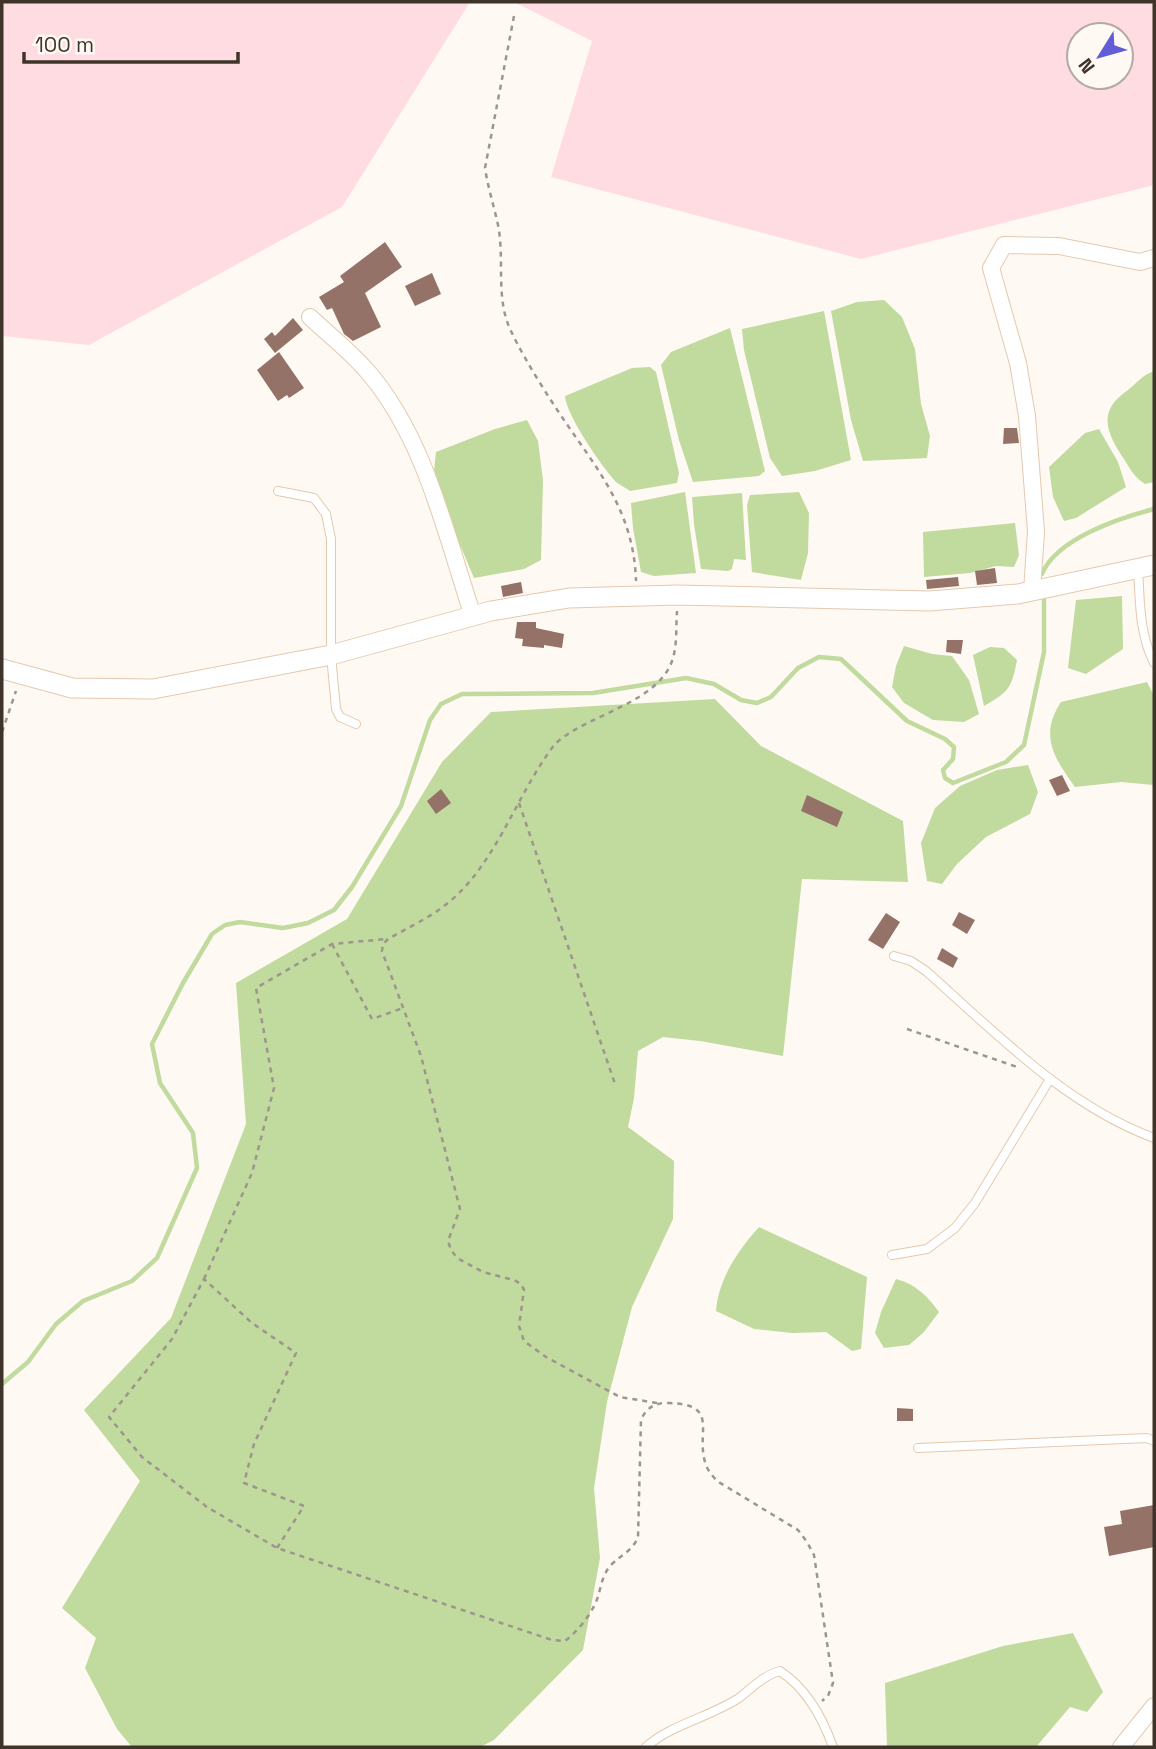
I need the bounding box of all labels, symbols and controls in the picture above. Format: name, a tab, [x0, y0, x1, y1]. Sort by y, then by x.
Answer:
scale bar	[24, 21, 238, 65]
north arrow	[1065, 21, 1135, 91]
text: 100 m	[35, 31, 94, 58]
text: N	[1073, 53, 1101, 79]

